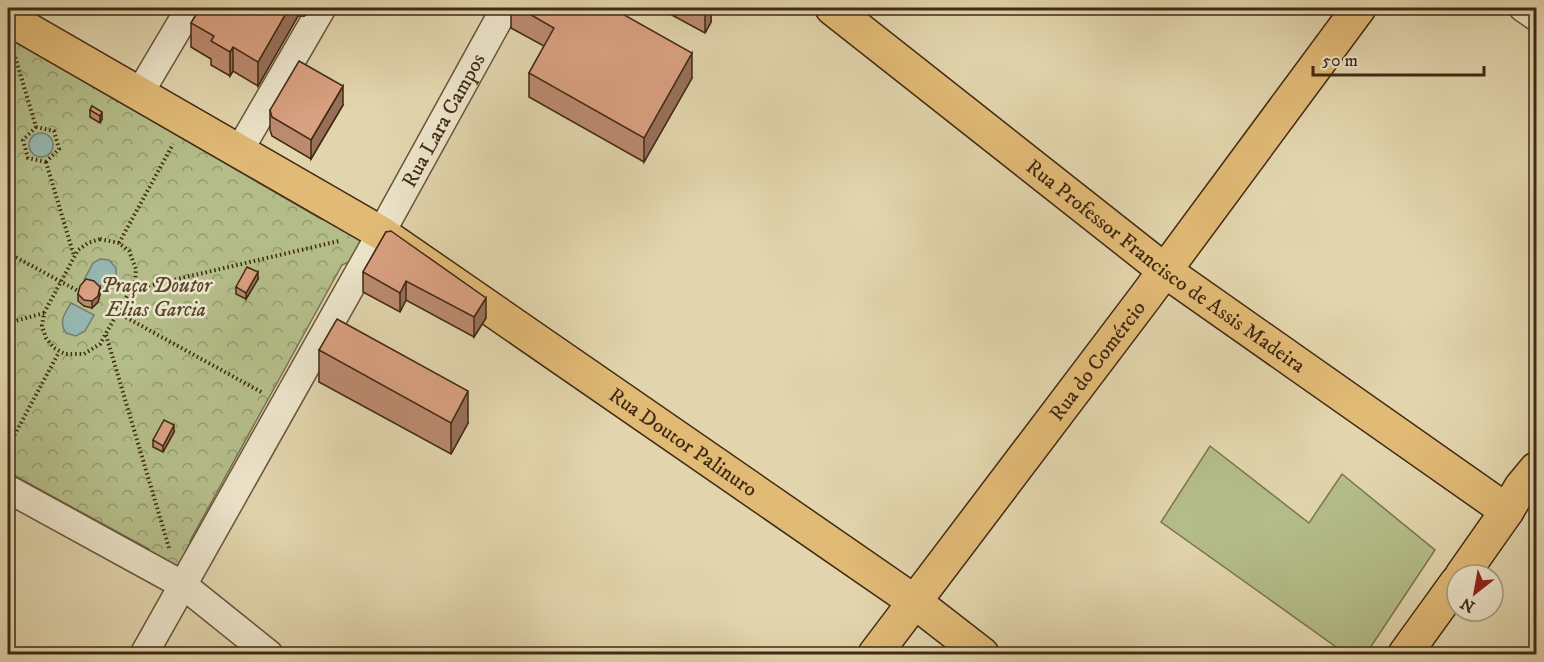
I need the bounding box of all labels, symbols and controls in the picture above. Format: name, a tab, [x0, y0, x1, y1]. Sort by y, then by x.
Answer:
scale bar	[1313, 39, 1484, 77]
street label: Rua Lara Campos	[397, 49, 492, 192]
text: 50 m	[1322, 50, 1358, 72]
street label: Rua Professor Francisco de Assis Madeira	[1020, 154, 1310, 379]
park label: Praça Doutor Elias Garcia	[100, 273, 213, 323]
street label: Rua do Comércio	[1044, 296, 1152, 426]
street label: Rua Doutor Palinuro	[603, 382, 762, 503]
north arrow	[1445, 563, 1505, 623]
text: N	[1457, 593, 1479, 617]

